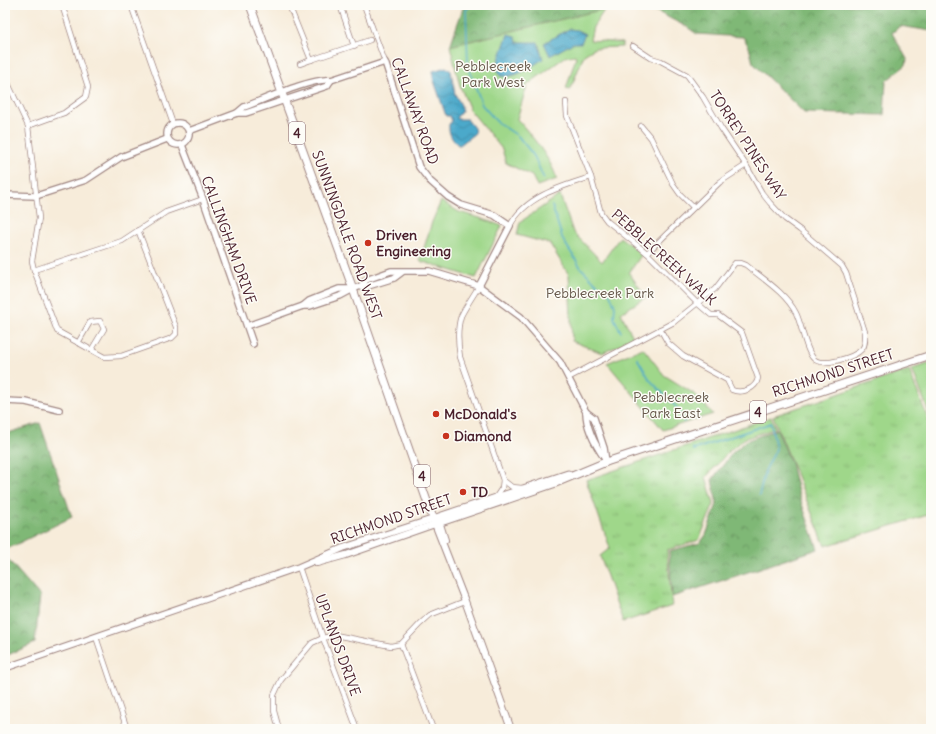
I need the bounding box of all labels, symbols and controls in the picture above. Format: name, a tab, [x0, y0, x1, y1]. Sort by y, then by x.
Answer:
street label: CALLAWAY ROAD	[387, 55, 443, 167]
park label: Pebblecreek Park West	[455, 57, 531, 91]
street label: TORREY PINES WAY	[706, 87, 790, 203]
road number: 4	[289, 122, 305, 144]
street label: SUNNINGDALE ROAD WEST	[308, 148, 386, 322]
street label: CALLINGHAM DRIVE	[197, 173, 261, 307]
street label: PEBBLECREEK WALK	[608, 205, 720, 309]
place label: Driven Engineering	[376, 226, 451, 260]
marker: Driven Engineering	[363, 238, 373, 248]
park label: Pebblecreek Park	[546, 284, 654, 302]
street label: RICHMOND STREET	[770, 345, 896, 401]
park label: Pebblecreek Park East	[633, 388, 709, 422]
road number: 4	[750, 401, 766, 423]
place label: McDonald's	[444, 405, 517, 423]
marker: McDonald's	[431, 409, 441, 419]
place label: Diamond	[454, 427, 512, 445]
marker: Diamond	[441, 431, 451, 441]
road number: 4	[414, 465, 430, 487]
place label: TD	[471, 483, 488, 501]
marker: TD	[458, 487, 468, 497]
street label: RICHMOND STREET	[328, 490, 454, 548]
street label: UPLANDS DRIVE	[311, 592, 365, 698]

